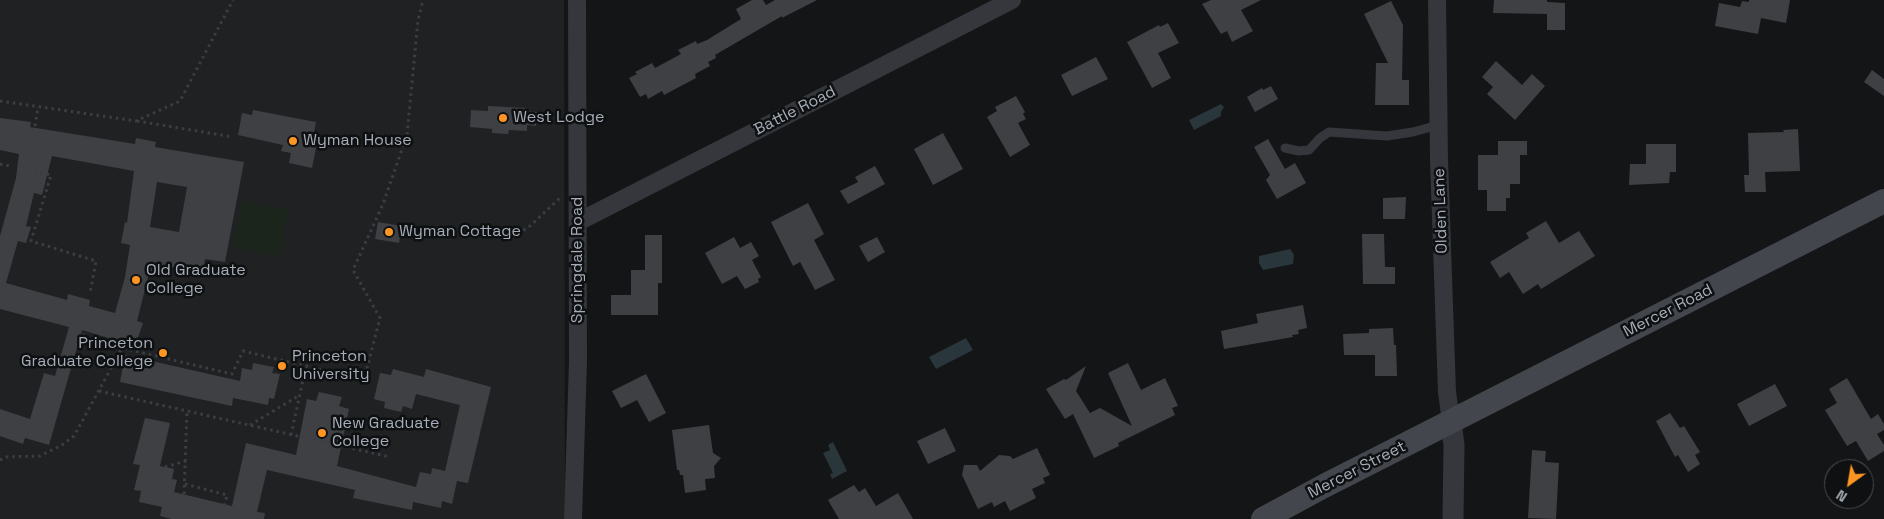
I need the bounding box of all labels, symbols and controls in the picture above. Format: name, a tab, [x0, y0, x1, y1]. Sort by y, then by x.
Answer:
street label: Battle Road	[751, 82, 839, 140]
place label: West Lodge	[513, 108, 605, 128]
marker: West Lodge	[497, 112, 509, 124]
place label: Wyman House	[303, 131, 412, 151]
marker: Wyman House	[287, 135, 299, 147]
street label: Olden Lane	[1430, 168, 1452, 254]
street label: Springdale Road	[568, 197, 588, 323]
place label: Wyman Cottage	[399, 222, 521, 242]
marker: Wyman Cottage	[383, 226, 395, 238]
place label: Old Graduate College	[146, 261, 246, 299]
marker: Old Graduate College	[130, 274, 142, 286]
street label: Mercer Road	[1620, 280, 1716, 342]
place label: Princeton Graduate College	[21, 334, 153, 372]
marker: Princeton Graduate College	[157, 347, 169, 359]
place label: Princeton University	[292, 347, 370, 385]
marker: Princeton University	[276, 360, 288, 372]
place label: New Graduate College	[332, 414, 440, 452]
marker: New Graduate College	[316, 427, 328, 439]
street label: Mercer Street	[1305, 437, 1409, 503]
north arrow	[1824, 459, 1874, 509]
text: N	[1833, 486, 1850, 506]

